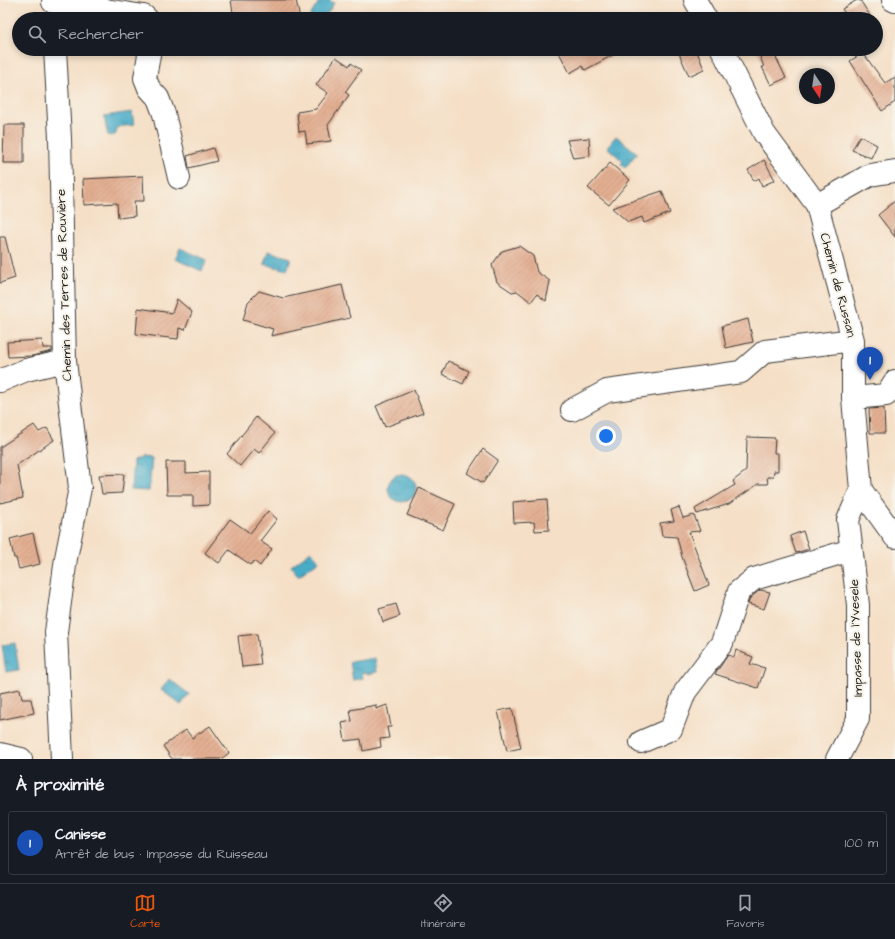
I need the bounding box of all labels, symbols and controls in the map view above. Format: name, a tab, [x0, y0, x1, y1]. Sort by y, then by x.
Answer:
search box	[12, 12, 883, 56]
icon: search	[26, 23, 48, 45]
text: Rechercher	[58, 24, 143, 45]
north arrow	[799, 68, 835, 104]
street label: Chemin des Terres de Rouvière	[52, 189, 76, 381]
street label: Chemin de Russan	[815, 231, 861, 340]
pin: 1	[857, 347, 883, 380]
your location	[596, 426, 616, 446]
street label: Impasse de l'Yvesele	[845, 579, 867, 697]
text: À proximité	[16, 773, 105, 797]
text: Canisse	[55, 824, 106, 845]
text: 1	[29, 834, 31, 852]
text: 100 m	[845, 834, 878, 852]
text: Arrêt de bus · Impasse du Ruisseau	[55, 845, 268, 863]
tab: Carte	[130, 892, 160, 931]
tab: Itinéraire	[421, 892, 466, 931]
tab: Favoris	[726, 892, 765, 931]

